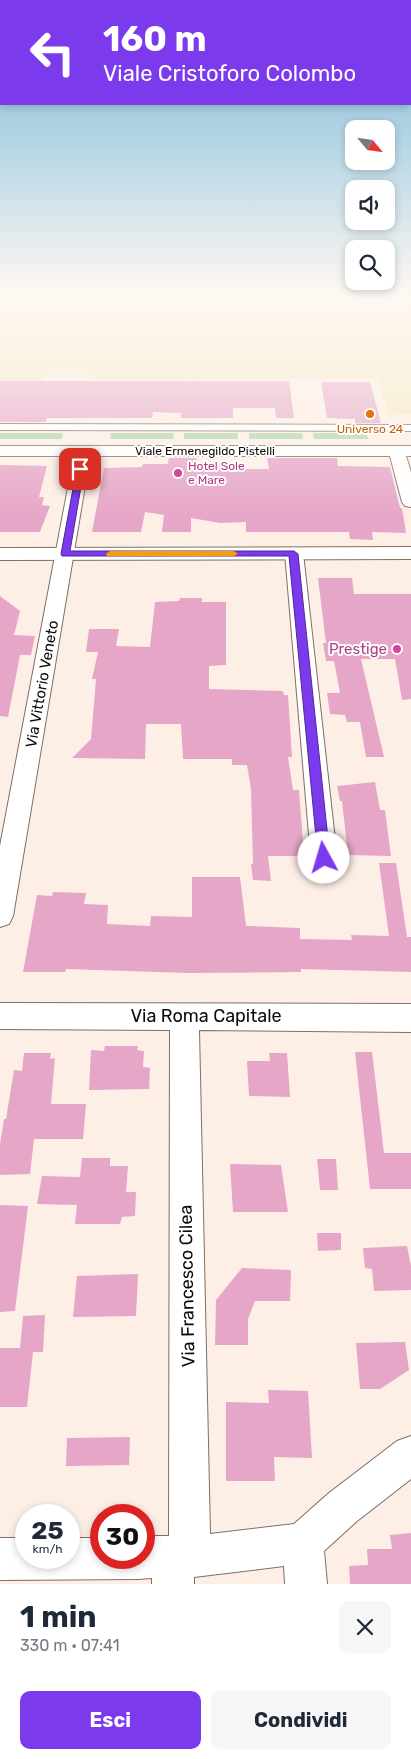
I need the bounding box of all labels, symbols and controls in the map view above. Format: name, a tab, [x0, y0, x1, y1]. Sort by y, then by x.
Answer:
text: 160 m	[103, 18, 207, 60]
icon: left	[20, 20, 85, 85]
text: Viale Cristoforo Colombo	[103, 60, 356, 87]
north arrow	[345, 120, 395, 170]
map controls	[345, 120, 395, 290]
button: sound	[345, 180, 395, 230]
button: search	[345, 240, 395, 290]
marker: Universo 24	[364, 408, 376, 420]
place label: Universo 24	[337, 422, 404, 436]
street label: Viale Ermenegildo Pistelli	[135, 444, 275, 458]
pin	[59, 448, 101, 490]
icon: arrive	[66, 455, 94, 483]
place label: Hotel Sole e Mare	[188, 459, 245, 487]
marker: Hotel Sole e Mare	[172, 467, 184, 479]
street label: Via Vittorio Veneto	[22, 619, 62, 749]
place label: Prestige	[329, 640, 387, 658]
marker: Prestige	[391, 643, 403, 655]
position arrow	[297, 831, 349, 883]
street label: Via Roma Capitale	[130, 1005, 282, 1027]
street label: Via Francesco Cilea	[175, 1204, 199, 1368]
speed limit sign: 30	[90, 1504, 155, 1569]
text: 25	[31, 1516, 64, 1545]
text: km/h	[33, 1542, 62, 1556]
text: 1 min	[20, 1599, 97, 1635]
button: close	[339, 1601, 391, 1653]
text: 330 m · 07:41	[20, 1636, 120, 1655]
button: Esci	[20, 1691, 201, 1749]
button: Condividi	[211, 1691, 391, 1749]

